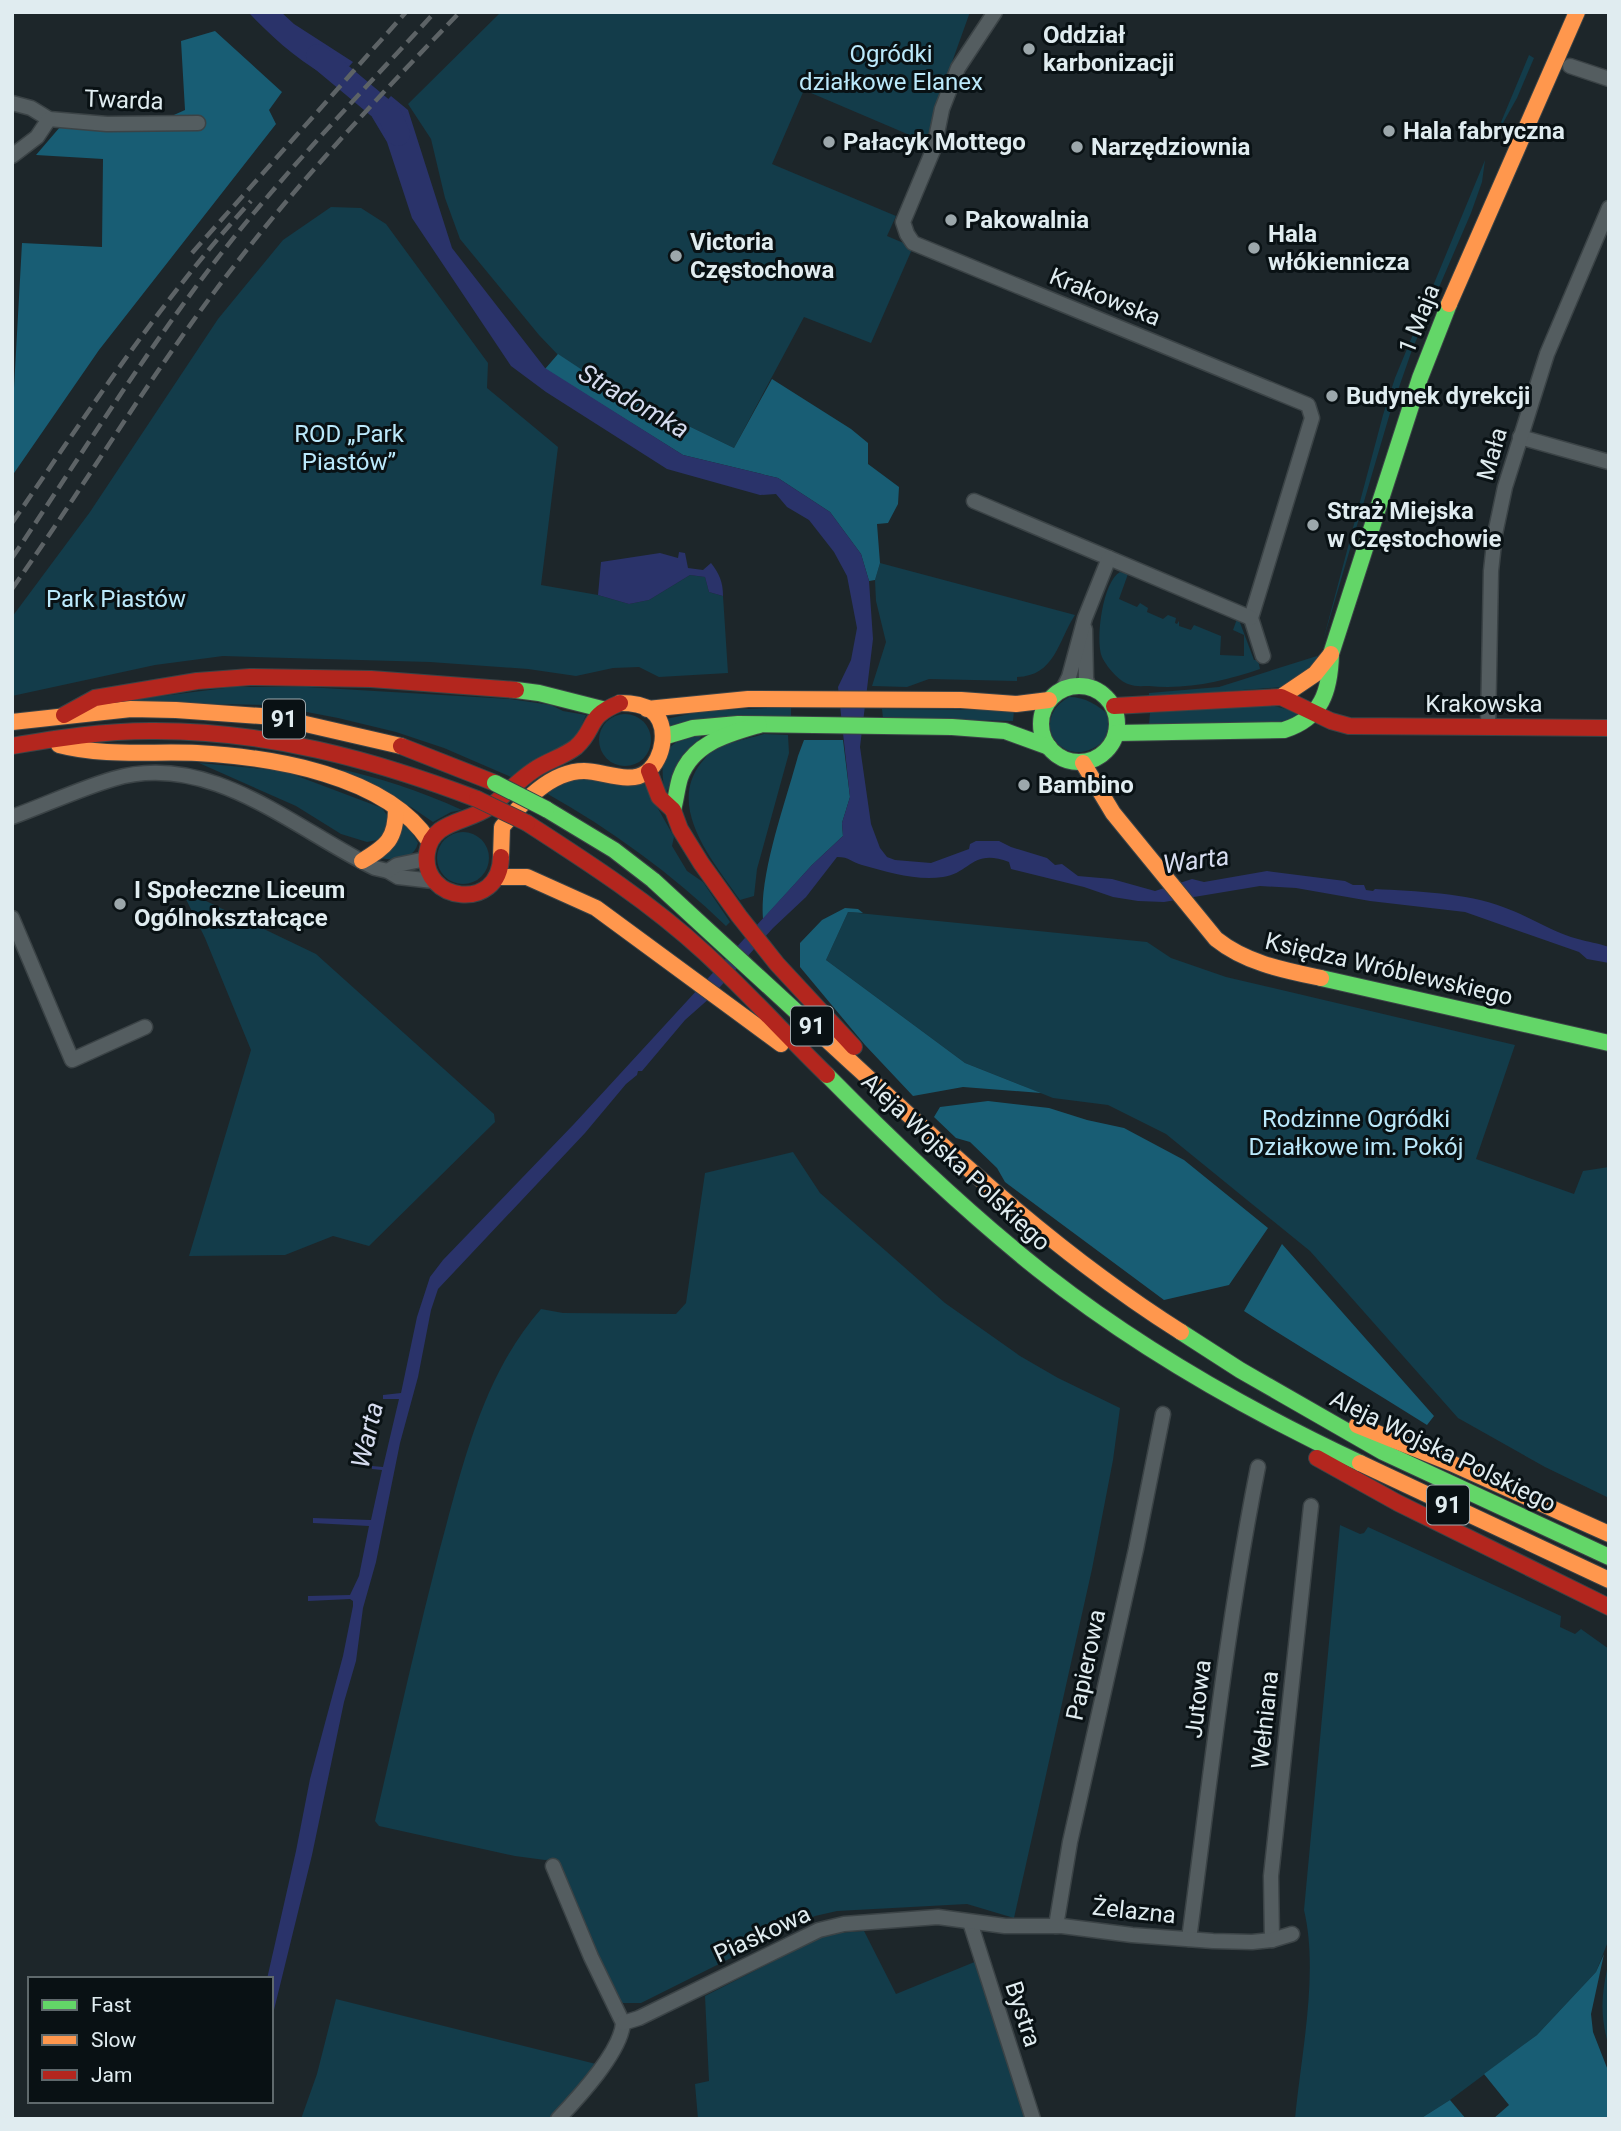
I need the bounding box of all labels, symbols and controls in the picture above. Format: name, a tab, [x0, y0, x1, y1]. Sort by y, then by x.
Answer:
place label: Oddział karbonizacji	[1043, 21, 1174, 77]
park label: Ogródki działkowe Elanex	[799, 40, 983, 96]
marker: Oddział karbonizacji	[1021, 41, 1037, 57]
street label: Twarda	[84, 85, 164, 115]
place label: Hala fabryczna	[1403, 117, 1565, 145]
marker: Hala fabryczna	[1381, 123, 1397, 139]
place label: Pałacyk Mottego	[843, 128, 1026, 156]
place label: Narzędziownia	[1091, 133, 1251, 161]
marker: Pałacyk Mottego	[821, 134, 837, 150]
marker: Narzędziownia	[1069, 139, 1085, 155]
place label: Pakowalnia	[965, 206, 1089, 234]
marker: Pakowalnia	[943, 212, 959, 228]
place label: Hala włókiennicza	[1268, 220, 1410, 276]
place label: Victoria Częstochowa	[690, 228, 834, 284]
marker: Hala włókiennicza	[1246, 240, 1262, 256]
marker: Victoria Częstochowa	[668, 248, 684, 264]
street label: Krakowska	[1045, 262, 1165, 332]
street label: 1 Maja	[1392, 280, 1446, 358]
water label: Stradomka	[574, 357, 694, 445]
place label: Budynek dyrekcji	[1346, 382, 1530, 410]
marker: Budynek dyrekcji	[1324, 388, 1340, 404]
park label: ROD „Park Piastów”	[294, 420, 405, 476]
street label: Mała	[1471, 424, 1513, 484]
place label: Straż Miejska w Częstochowie	[1327, 497, 1501, 553]
marker: Straż Miejska w Częstochowie	[1305, 517, 1321, 533]
park label: Park Piastów	[46, 585, 186, 613]
street label: Krakowska	[1425, 690, 1543, 718]
road number: 91	[263, 699, 305, 738]
place label: Bambino	[1038, 771, 1134, 799]
marker: Bambino	[1016, 777, 1032, 793]
water label: Warta	[1161, 840, 1231, 880]
place label: I Społeczne Liceum Ogólnokształcące	[134, 876, 345, 932]
marker: I Społeczne Liceum Ogólnokształcące	[112, 896, 128, 912]
street label: Księdza Wróblewskiego	[1262, 927, 1516, 1011]
road number: 91	[791, 1007, 833, 1046]
street label: Aleja Wojska Polskiego	[856, 1067, 1056, 1257]
park label: Rodzinne Ogródki Działkowe im. Pokój	[1248, 1105, 1464, 1161]
street label: Aleja Wojska Polskiego	[1326, 1384, 1560, 1518]
water label: Warta	[345, 1399, 389, 1471]
road number: 91	[1427, 1486, 1469, 1524]
street label: Papierowa	[1061, 1607, 1111, 1723]
street label: Jutowa	[1179, 1658, 1217, 1740]
street label: Wełniana	[1246, 1670, 1284, 1770]
street label: Żelazna	[1091, 1893, 1177, 1929]
street label: Piaskowa	[709, 1899, 815, 1969]
legend	[28, 1977, 273, 2103]
street label: Bystra	[999, 1978, 1047, 2050]
text: Fast	[91, 1993, 132, 2017]
text: Slow	[91, 2028, 137, 2052]
text: Jam	[91, 2063, 132, 2087]

